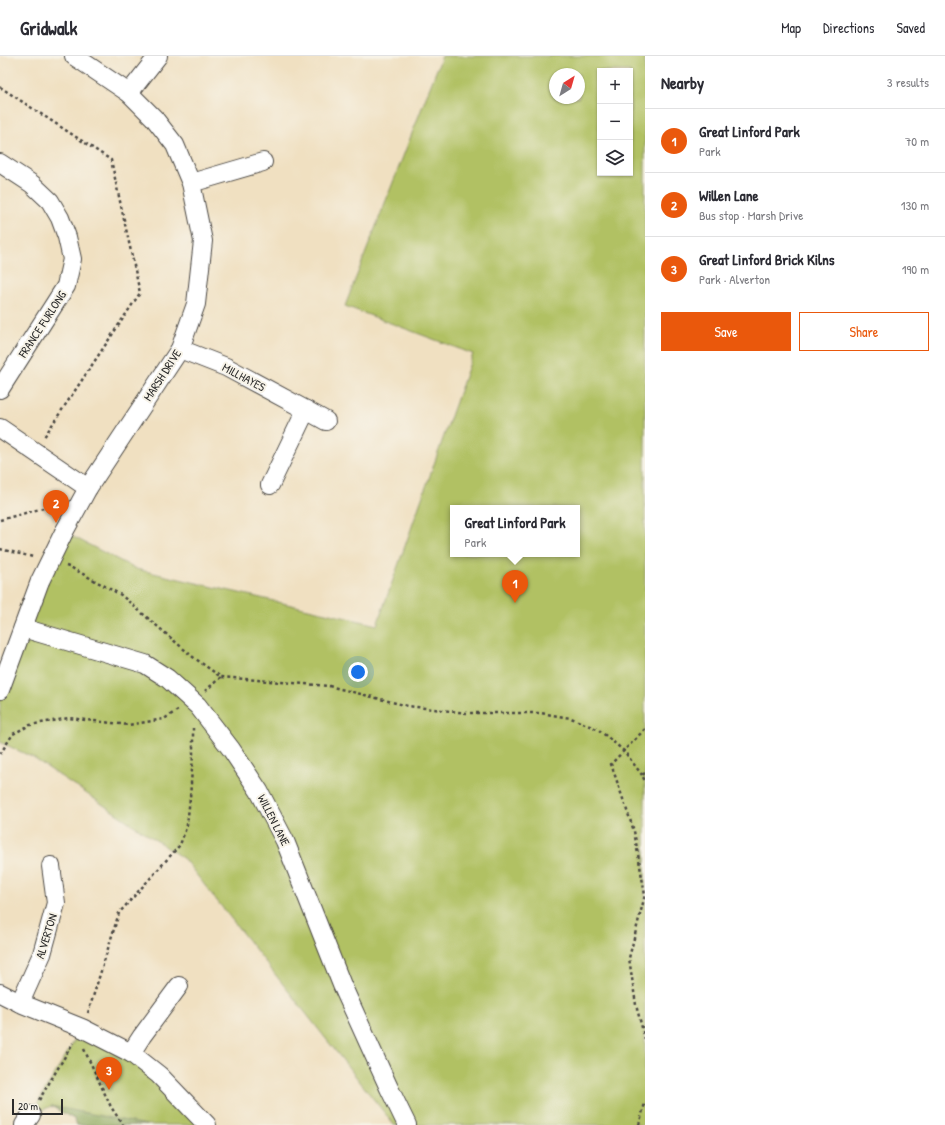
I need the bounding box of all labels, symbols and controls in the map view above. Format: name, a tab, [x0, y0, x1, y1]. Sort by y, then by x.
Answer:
text: Gridwalk	[20, 15, 77, 41]
text: Map	[781, 18, 801, 37]
text: Directions	[823, 18, 874, 37]
text: Saved	[896, 18, 925, 37]
north arrow	[549, 68, 585, 104]
map controls	[597, 68, 633, 176]
button: +	[597, 68, 633, 104]
text: Nearby	[661, 71, 704, 94]
text: 3 results	[887, 73, 929, 91]
button: −	[597, 104, 633, 140]
text: Great Linford Park	[699, 121, 800, 142]
text: 1	[672, 132, 676, 150]
text: 70 m	[905, 132, 929, 150]
button: layers	[597, 140, 633, 176]
text: Park	[699, 142, 721, 160]
text: Willen Lane	[699, 185, 758, 206]
text: 2	[671, 196, 677, 214]
text: 130 m	[901, 196, 929, 214]
text: Bus stop · Marsh Drive	[699, 206, 803, 224]
text: Great Linford Brick Kilns	[699, 249, 835, 270]
text: 3	[671, 260, 677, 278]
text: 190 m	[902, 260, 929, 278]
text: Park · Alverton	[699, 270, 770, 288]
street label: FRANCE FURLONG	[13, 287, 70, 362]
button: Save	[661, 312, 791, 351]
button: Share	[799, 312, 929, 351]
street label: MARSH DRIVE	[139, 345, 185, 404]
street label: MILLHAYES	[219, 359, 269, 396]
pin: 2	[43, 490, 69, 523]
popup	[450, 505, 580, 557]
text: Great Linford Park	[465, 512, 565, 533]
text: Park	[465, 533, 486, 551]
pin: 1	[502, 570, 528, 603]
your location	[348, 662, 368, 682]
street label: WILLEN LANE	[254, 791, 295, 849]
street label: ALVERTON	[31, 911, 61, 961]
pin: 3	[96, 1057, 122, 1090]
scale bar	[12, 1097, 63, 1116]
text: 20 m	[18, 1099, 38, 1113]

